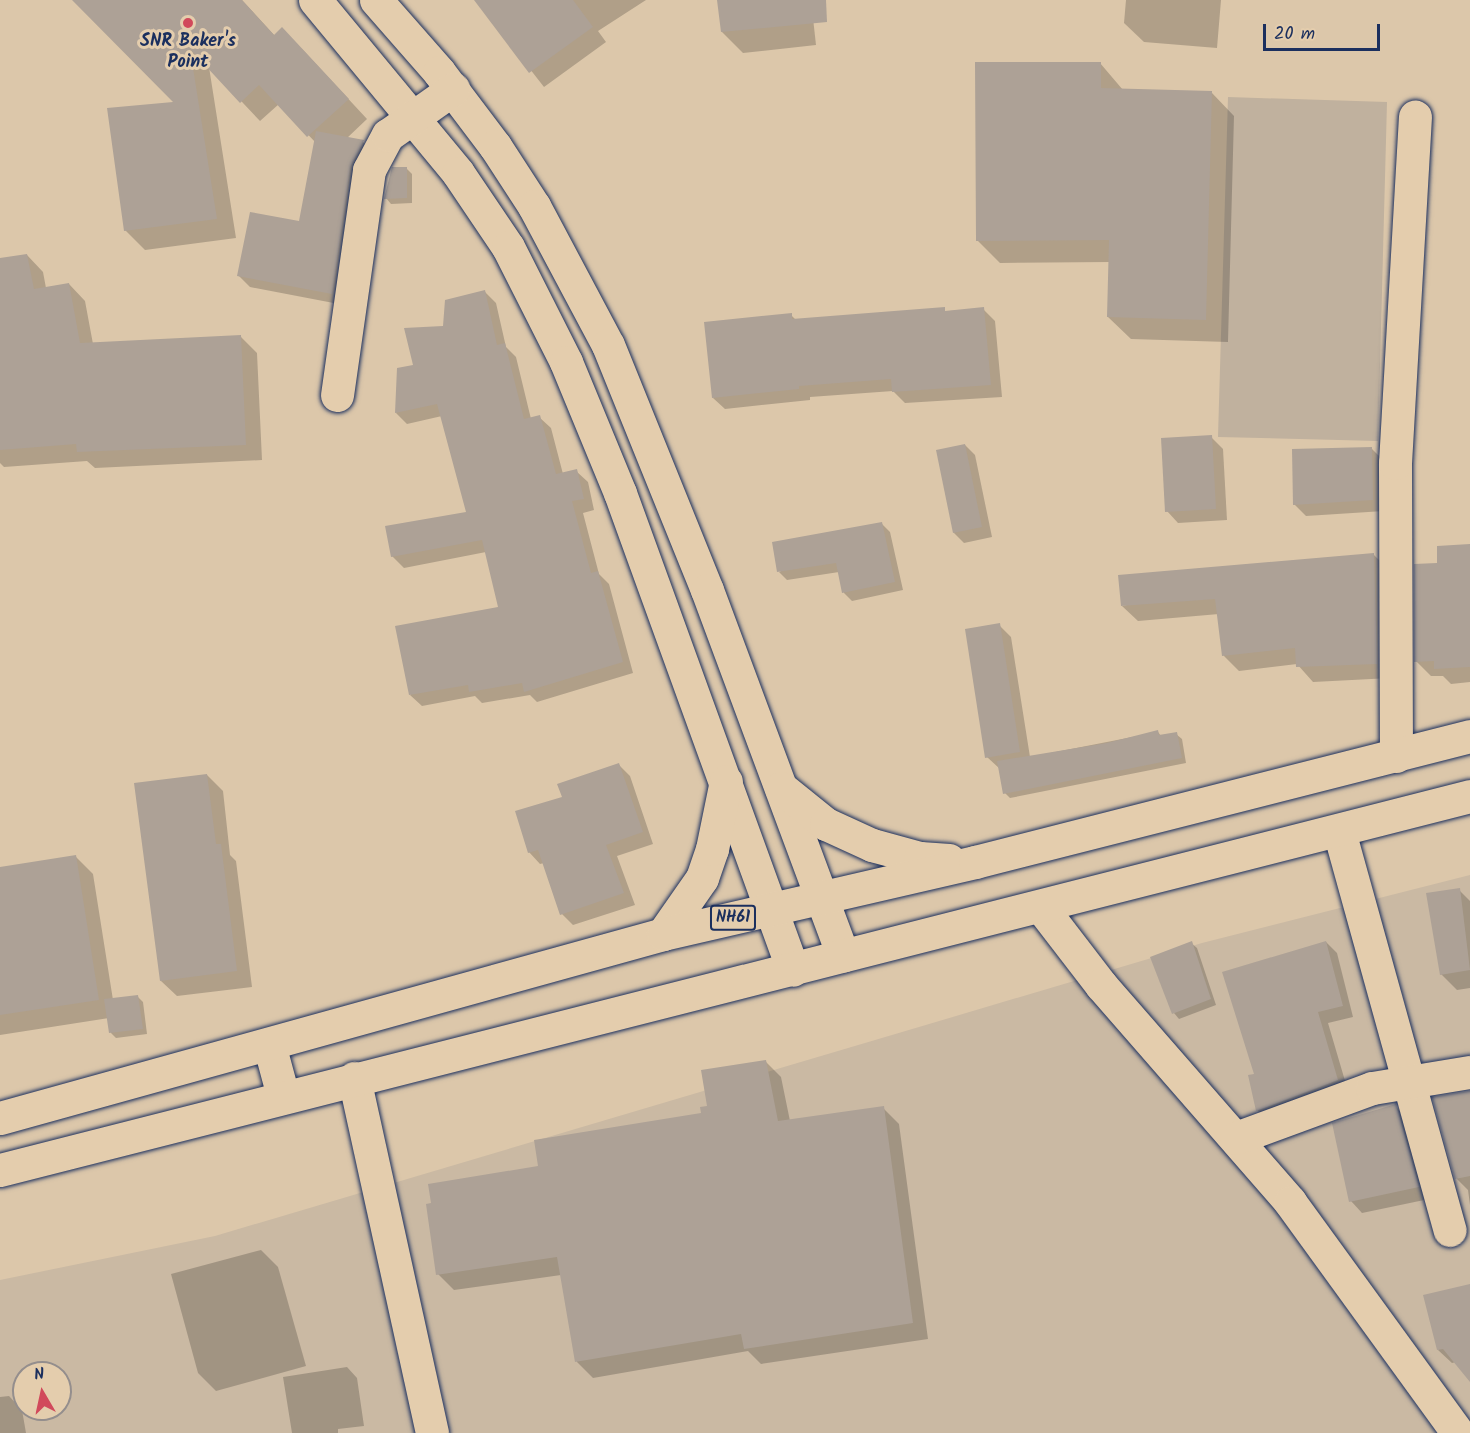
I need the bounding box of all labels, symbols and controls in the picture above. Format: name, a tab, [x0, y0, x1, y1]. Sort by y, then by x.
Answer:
scale bar	[1266, 12, 1383, 50]
marker: SNR Baker's Point	[181, 16, 195, 30]
text: 20 m	[1274, 20, 1315, 49]
place label: SNR Baker's Point	[140, 32, 236, 74]
road number: NH61	[709, 905, 757, 931]
north arrow	[12, 1361, 72, 1421]
text: N	[32, 1362, 46, 1388]

